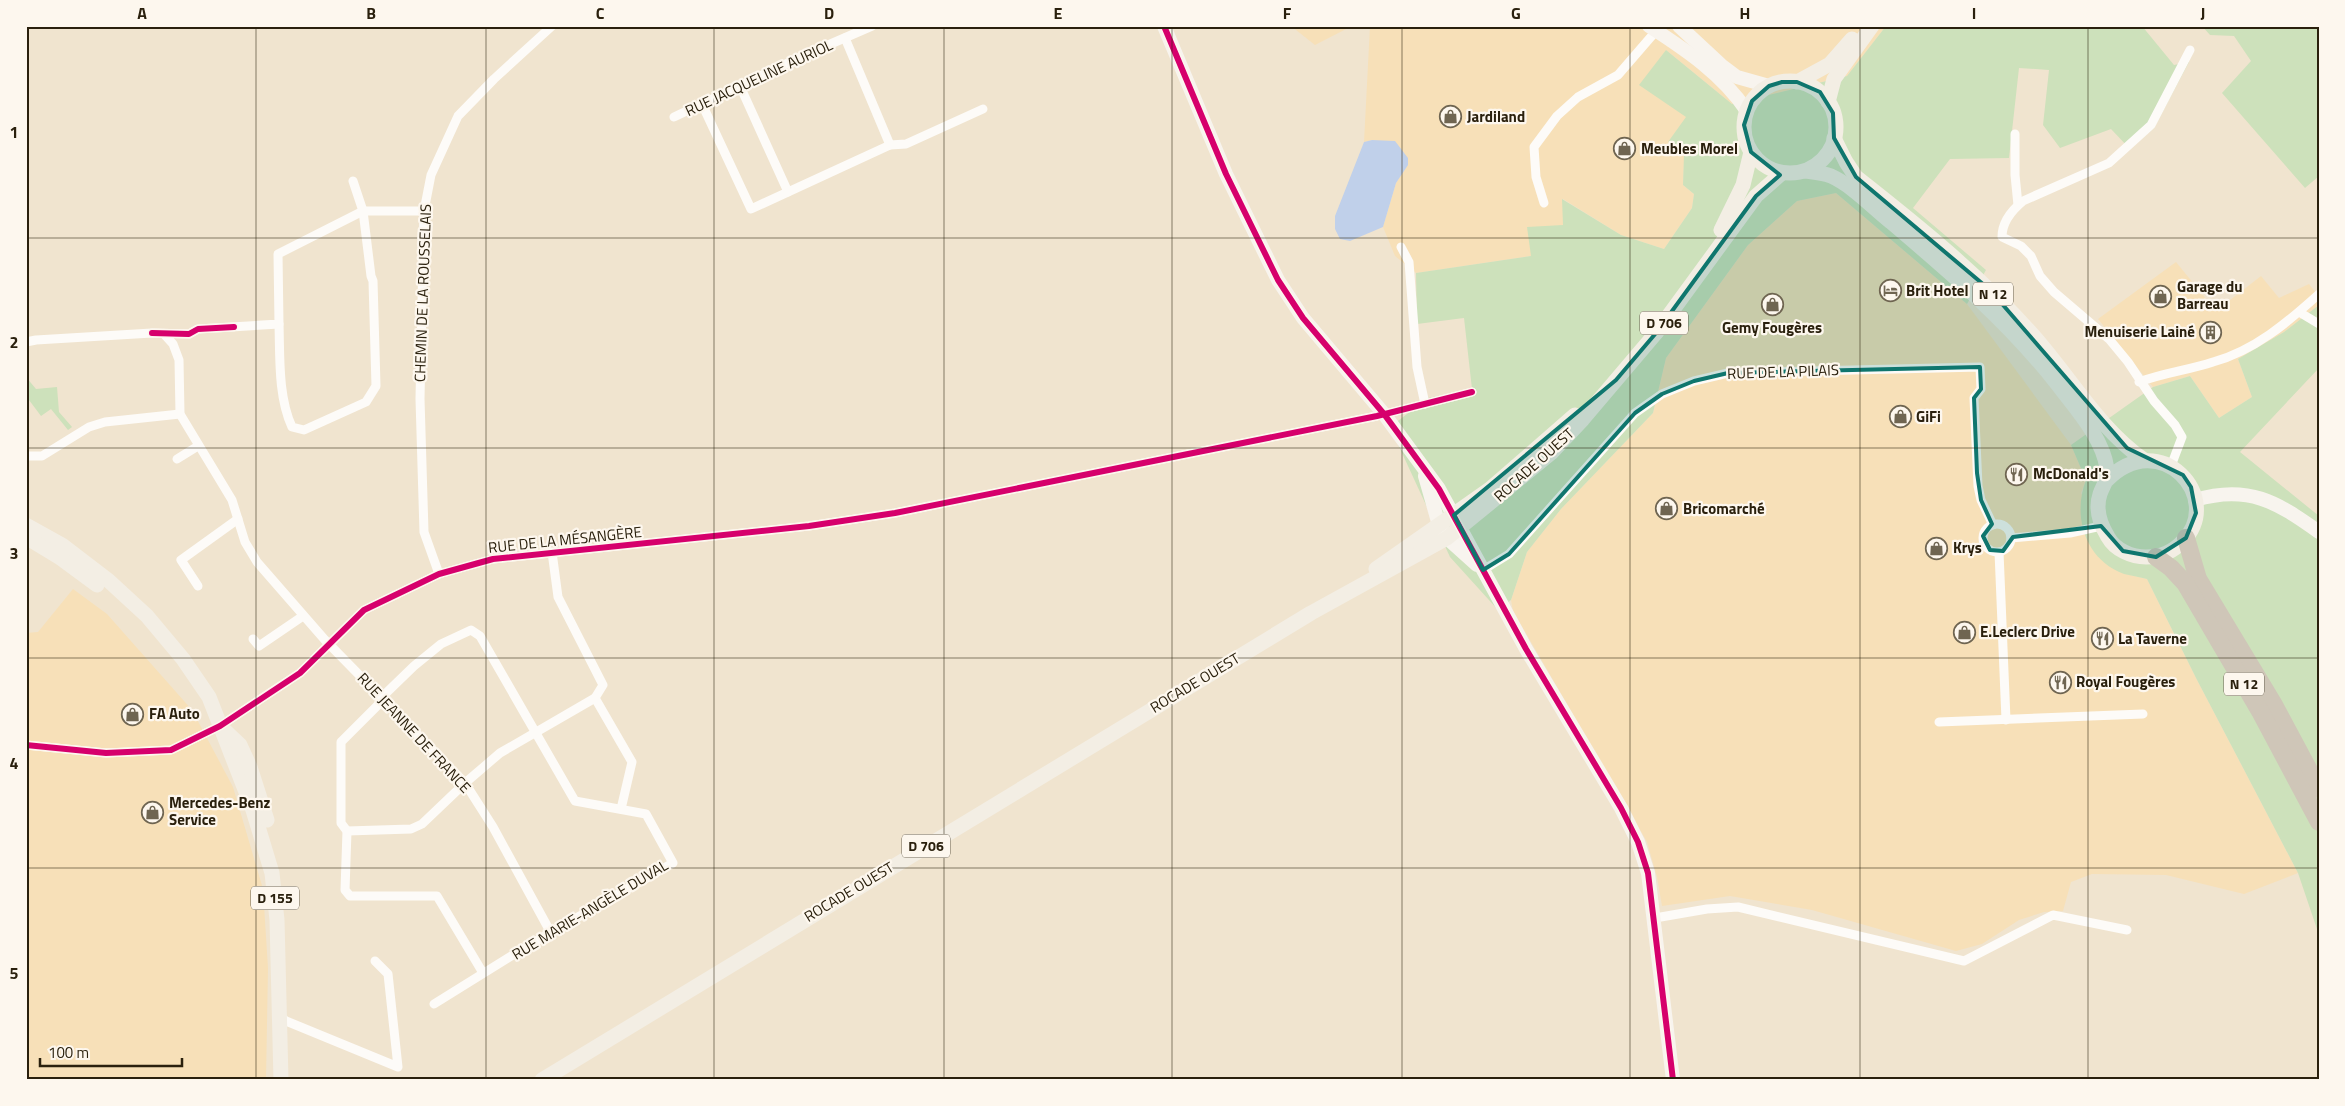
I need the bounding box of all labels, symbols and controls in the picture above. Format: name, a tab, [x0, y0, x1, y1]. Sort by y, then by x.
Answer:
text: A	[137, 1, 147, 25]
text: B	[366, 1, 376, 25]
text: C	[596, 1, 605, 25]
text: D	[824, 1, 834, 25]
text: E	[1054, 1, 1063, 25]
text: F	[1283, 1, 1292, 25]
text: G	[1511, 1, 1521, 25]
text: H	[1740, 1, 1750, 25]
text: I	[1972, 1, 1976, 25]
text: J	[2201, 1, 2205, 25]
street label: RUE JACQUELINE AURIOL	[681, 33, 836, 122]
shop icon: Jardiland	[1439, 105, 1463, 129]
place label: Jardiland	[1467, 105, 1525, 128]
text: 1	[10, 120, 18, 144]
shop icon: Meubles Morel	[1613, 137, 1637, 161]
place label: Meubles Morel	[1641, 137, 1738, 160]
street label: CHEMIN DE LA ROUSSELAIS	[408, 203, 437, 382]
place label: Garage du Barreau	[2177, 275, 2243, 315]
hotel icon: Brit Hotel	[1878, 279, 1902, 303]
place label: Brit Hotel	[1906, 279, 1969, 302]
road number: N 12	[1973, 282, 2013, 306]
shop icon: Garage du Barreau	[2149, 284, 2173, 308]
shop icon: Gemy Fougères	[1760, 293, 1784, 317]
road number: D 706	[1640, 312, 1688, 334]
place label: Gemy Fougères	[1722, 316, 1822, 339]
place label: Menuiserie Lainé	[2084, 320, 2195, 343]
building icon: Menuiserie Lainé	[2199, 320, 2223, 344]
text: 2	[10, 330, 18, 354]
street label: RUE DE LA PILAIS	[1727, 358, 1839, 385]
shop icon: GiFi	[1888, 405, 1912, 429]
place label: GiFi	[1916, 405, 1941, 428]
street label: ROCADE OUEST	[1488, 422, 1579, 507]
restaurant icon: McDonald's	[2005, 462, 2029, 486]
place label: McDonald's	[2033, 462, 2109, 485]
shop icon: Bricomarché	[1655, 497, 1679, 521]
place label: Bricomarché	[1683, 497, 1765, 520]
street label: RUE DE LA MÉSANGÈRE	[487, 520, 643, 559]
shop icon: Krys	[1925, 536, 1949, 560]
place label: Krys	[1953, 536, 1982, 559]
text: 3	[10, 541, 18, 565]
shop icon: E.Leclerc Drive	[1952, 620, 1976, 644]
place label: E.Leclerc Drive	[1980, 620, 2075, 643]
restaurant icon: La Taverne	[2090, 627, 2114, 651]
place label: La Taverne	[2118, 627, 2187, 650]
street label: ROCADE OUEST	[1145, 647, 1244, 719]
street label: RUE JEANNE DE FRANCE	[352, 667, 477, 798]
restaurant icon: Royal Fougères	[2048, 670, 2072, 694]
place label: Royal Fougères	[2076, 670, 2175, 693]
road number: N 12	[2224, 672, 2264, 696]
shop icon: FA Auto	[121, 702, 145, 726]
place label: FA Auto	[149, 702, 200, 725]
text: 4	[10, 751, 19, 775]
place label: Mercedes-Benz Service	[169, 791, 270, 831]
shop icon: Mercedes-Benz Service	[141, 800, 165, 824]
road number: D 706	[902, 834, 950, 858]
street label: RUE MARIE-ANGÈLE DUVAL	[507, 854, 672, 965]
street label: ROCADE OUEST	[799, 856, 898, 928]
road number: D 155	[251, 886, 299, 910]
text: 5	[10, 961, 19, 985]
scale bar	[40, 1036, 182, 1068]
text: 100 m	[48, 1041, 89, 1064]

